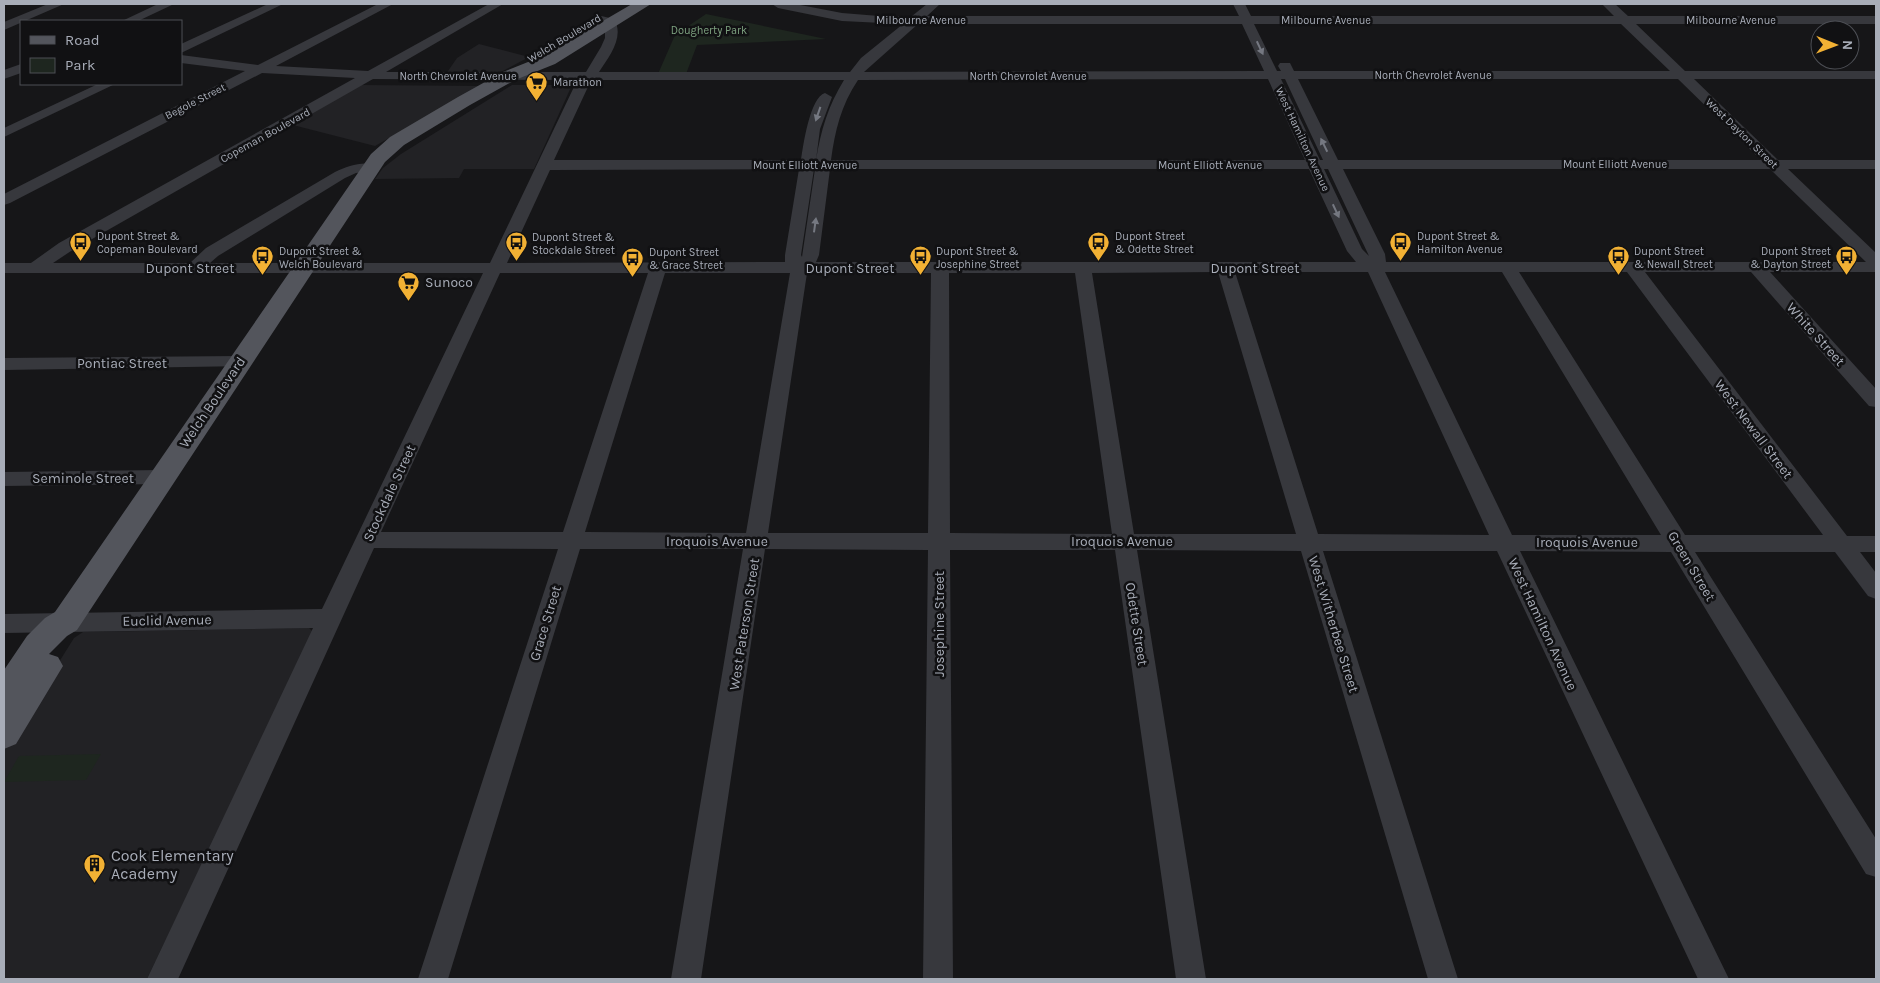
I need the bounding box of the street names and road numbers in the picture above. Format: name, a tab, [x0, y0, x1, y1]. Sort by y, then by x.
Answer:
street label: Welch Boulevard	[525, 11, 603, 65]
street label: Milbourne Avenue	[876, 14, 966, 27]
street label: Milbourne Avenue	[1281, 14, 1371, 27]
street label: Milbourne Avenue	[1686, 14, 1776, 27]
street label: North Chevrolet Avenue	[1374, 69, 1492, 82]
street label: North Chevrolet Avenue	[399, 70, 517, 83]
street label: North Chevrolet Avenue	[969, 70, 1087, 83]
street label: Begole Street	[163, 81, 228, 122]
street label: West Hamilton Avenue	[1273, 85, 1333, 194]
street label: West Dayton Street	[1703, 95, 1781, 171]
street label: Copeman Boulevard	[218, 105, 312, 166]
street label: Mount Elliott Avenue	[1563, 158, 1667, 171]
street label: Mount Elliott Avenue	[753, 159, 857, 172]
street label: Mount Elliott Avenue	[1158, 159, 1262, 172]
street label: Dupont Street	[145, 260, 235, 277]
street label: Dupont Street	[805, 260, 895, 277]
street label: Dupont Street	[1210, 260, 1300, 277]
street label: White Street	[1783, 299, 1848, 370]
street label: Welch Boulevard	[176, 353, 249, 451]
street label: Pontiac Street	[77, 355, 167, 372]
street label: West Newall Street	[1711, 376, 1796, 482]
street label: Stockdale Street	[359, 442, 419, 545]
street label: Seminole Street	[32, 470, 134, 487]
street label: Green Street	[1664, 528, 1719, 604]
street label: Iroquois Avenue	[666, 533, 768, 550]
street label: Iroquois Avenue	[1071, 533, 1173, 550]
street label: Iroquois Avenue	[1536, 534, 1638, 551]
street label: West Witherbee Street	[1305, 554, 1362, 695]
street label: West Hamilton Avenue	[1504, 555, 1581, 693]
street label: West Paterson Street	[726, 557, 763, 691]
street label: Josephine Street	[931, 571, 948, 677]
street label: Odette Street	[1122, 581, 1151, 667]
street label: Grace Street	[526, 583, 565, 663]
street label: Euclid Avenue	[122, 611, 212, 630]

